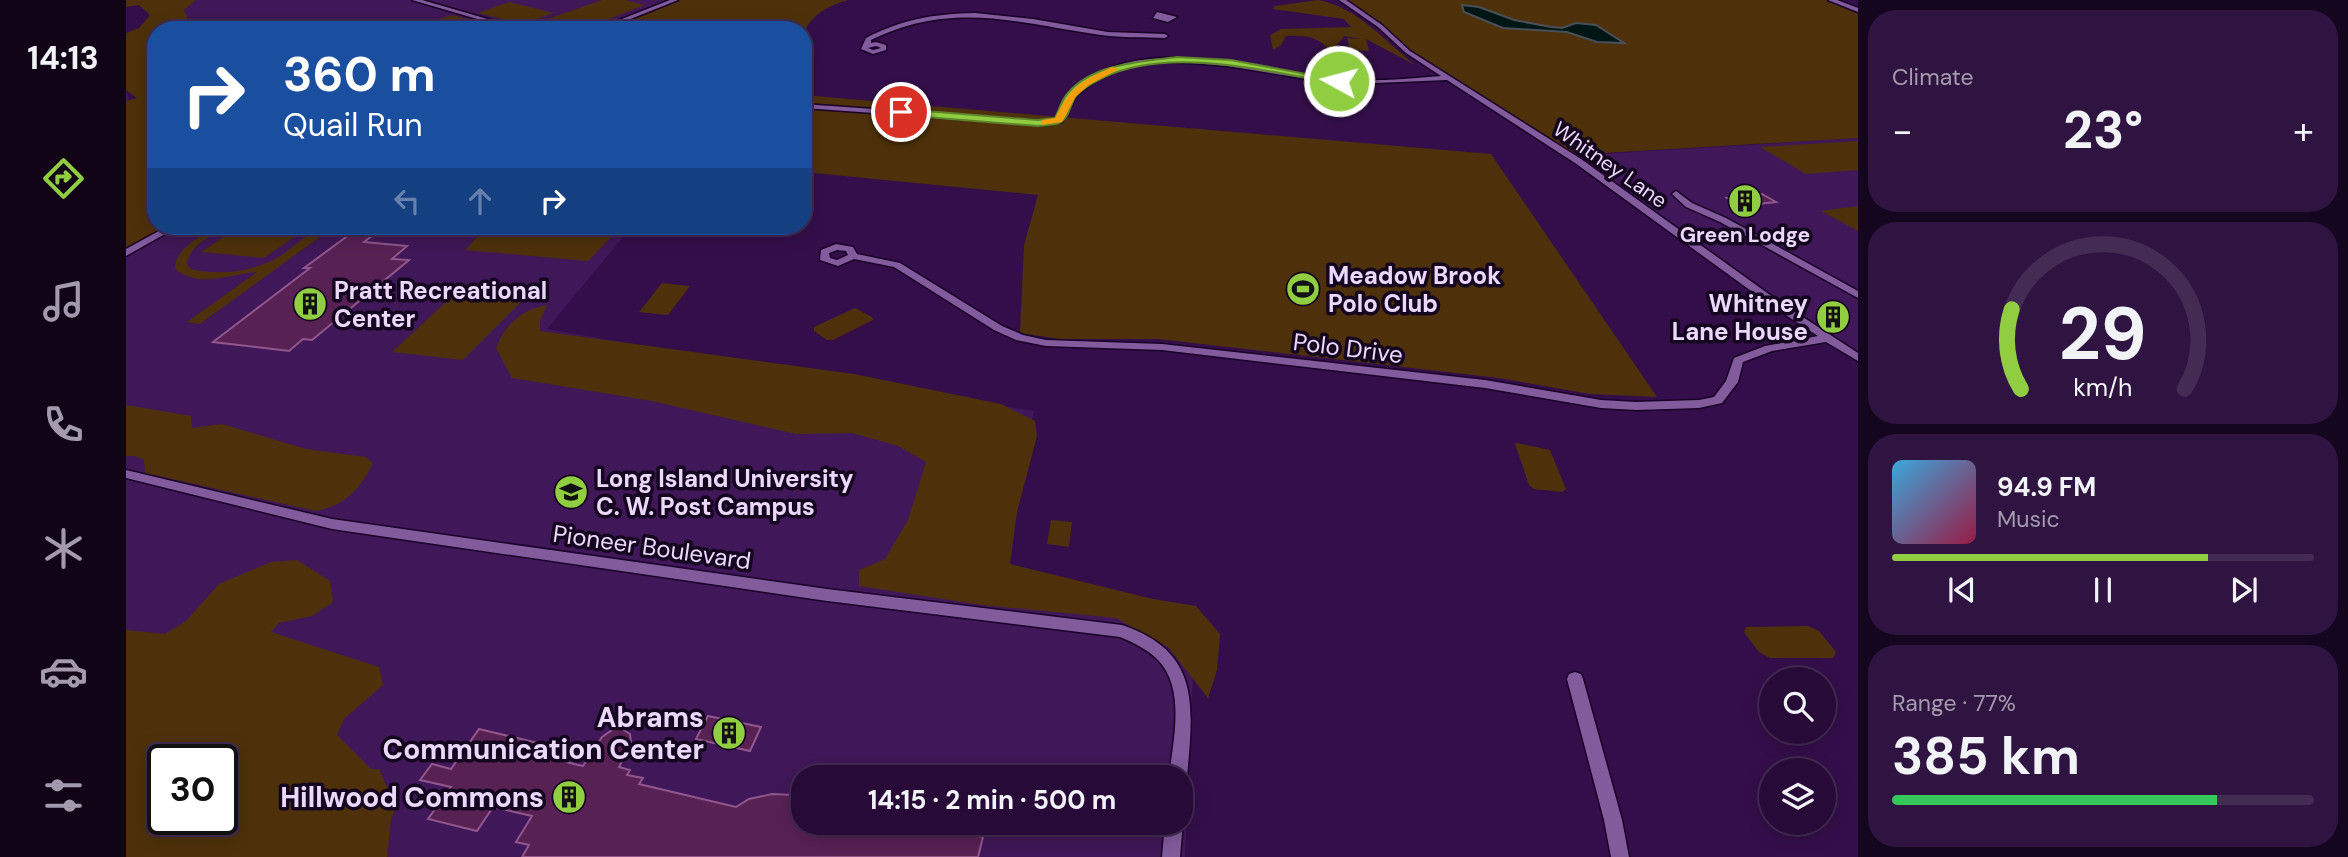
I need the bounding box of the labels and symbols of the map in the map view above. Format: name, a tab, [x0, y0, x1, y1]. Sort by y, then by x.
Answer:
position arrow	[1302, 44, 1376, 118]
pin	[871, 82, 931, 142]
street label: Whitney Lane	[1548, 115, 1673, 215]
building icon: Green Lodge	[1726, 182, 1764, 220]
place label: Green Lodge	[1680, 221, 1810, 249]
place label: Meadow Brook Polo Club	[1328, 260, 1501, 319]
sports icon: Meadow Brook Polo Club	[1284, 270, 1322, 308]
place label: Pratt Recreational Center	[334, 275, 547, 334]
building icon: Pratt Recreational Center	[291, 285, 329, 323]
place label: Whitney Lane House	[1672, 288, 1808, 347]
building icon: Whitney Lane House	[1814, 298, 1852, 336]
street label: Polo Drive	[1291, 326, 1405, 370]
place label: Long Island University C. W. Post Campus	[596, 463, 854, 522]
school or university icon: Long Island University C. W. Post Campus	[552, 473, 590, 511]
street label: Pioneer Boulevard	[551, 518, 753, 576]
place label: Abrams Communication Center	[383, 699, 704, 768]
building icon: Abrams Communication Center	[710, 714, 748, 752]
speed limit sign: 30	[147, 744, 238, 835]
building icon: Hillwood Commons	[550, 778, 588, 816]
place label: Hillwood Commons	[280, 779, 544, 816]

